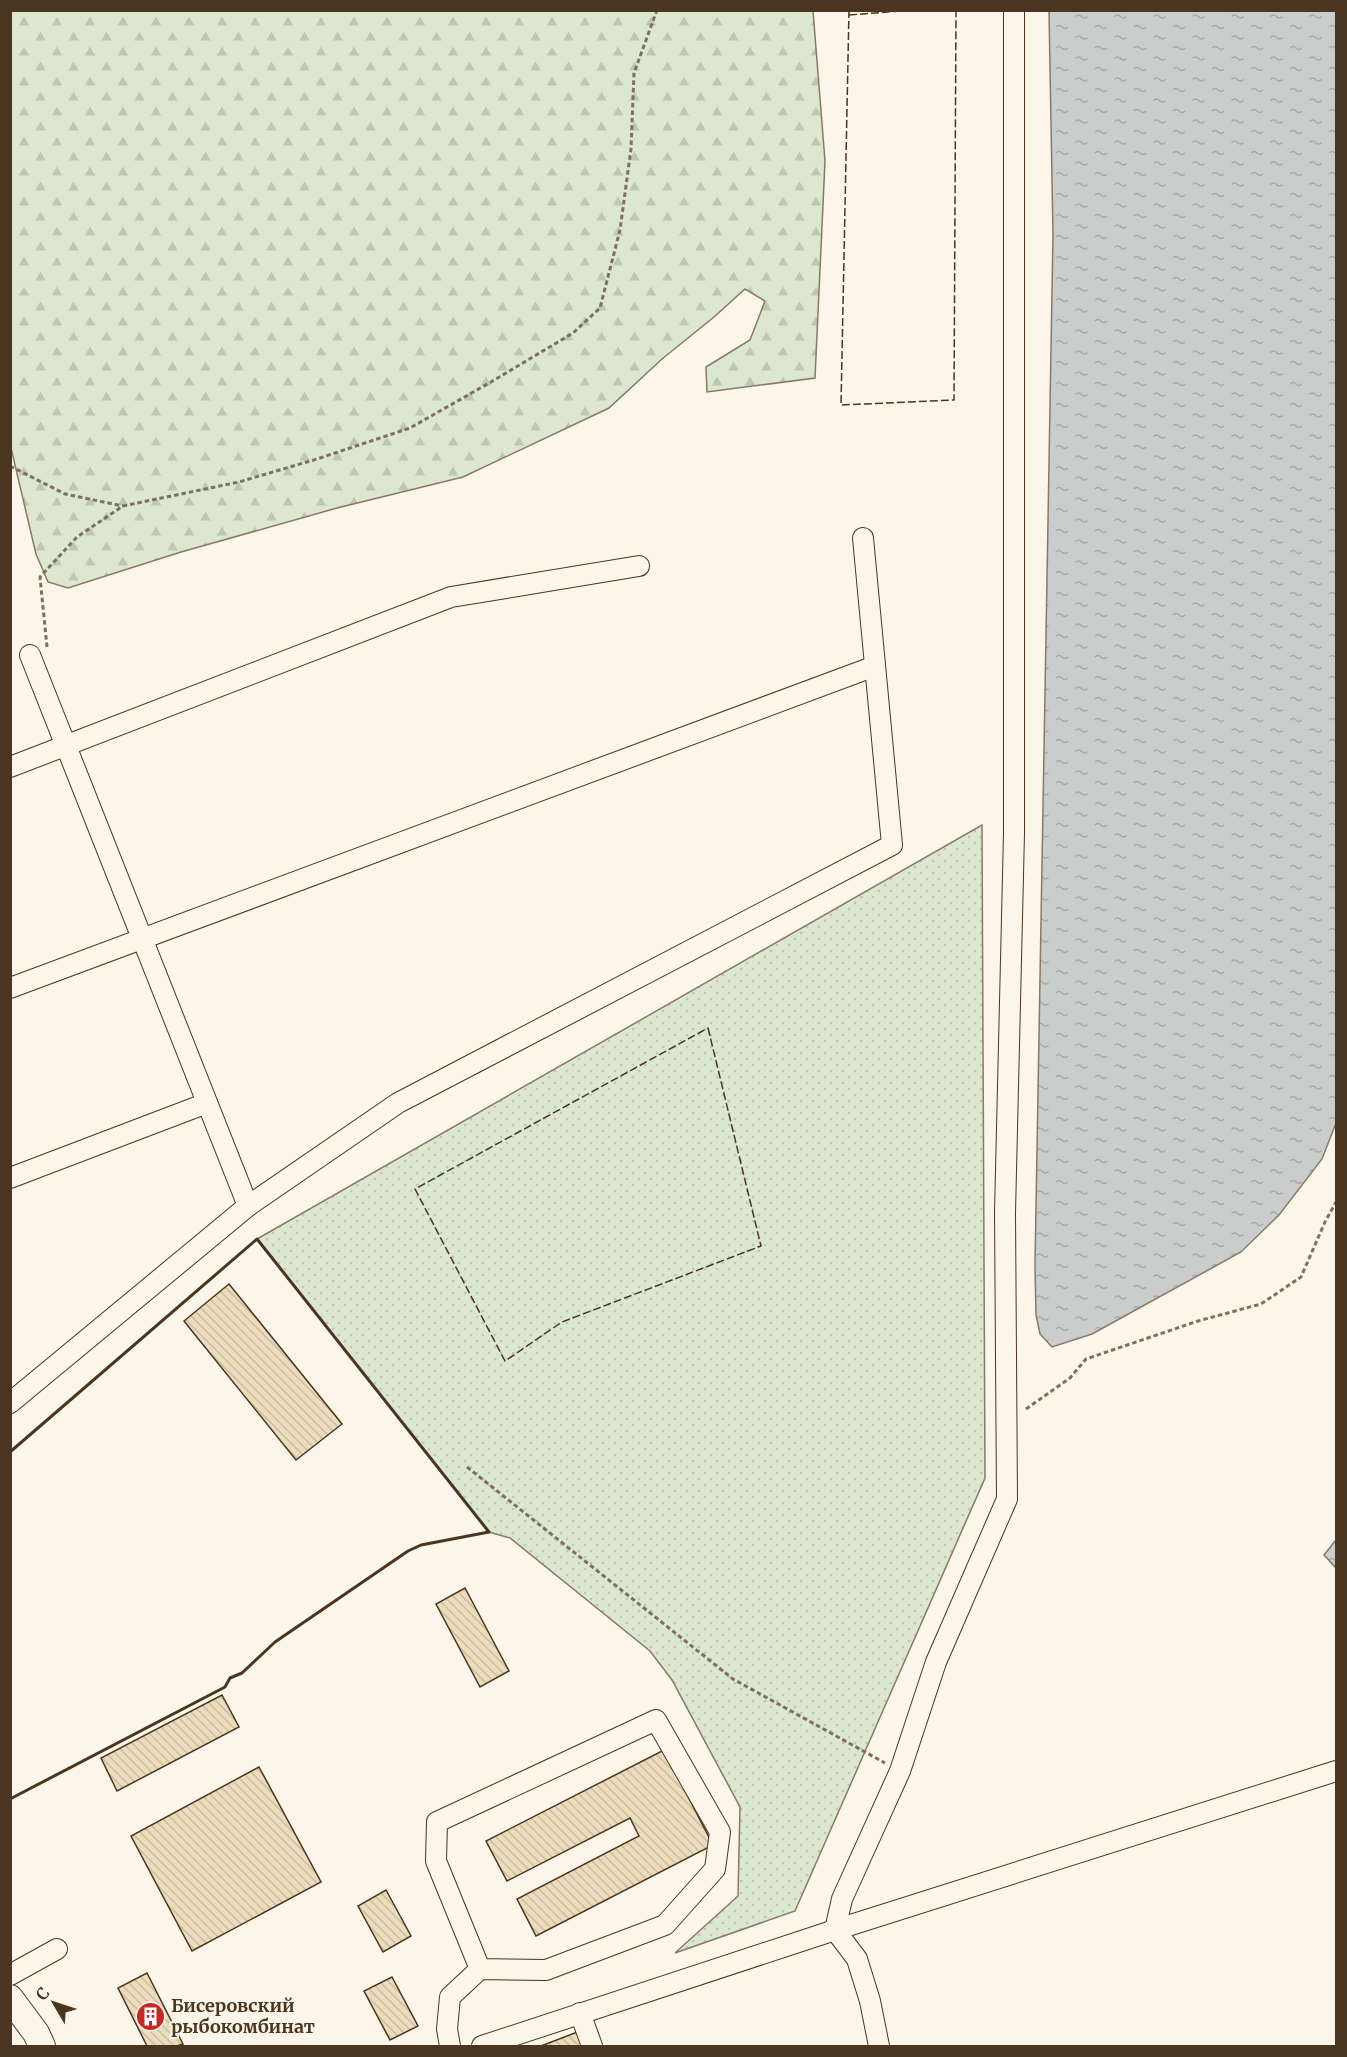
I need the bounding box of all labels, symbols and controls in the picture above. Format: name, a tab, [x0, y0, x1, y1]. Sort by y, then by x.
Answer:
north arrow	[24, 1973, 84, 2033]
text: С	[31, 1983, 53, 2004]
place label: Бисеровский рыбокомбинат	[171, 1994, 315, 2038]
building icon: Бисеровский рыбокомбинат	[134, 2000, 166, 2032]

